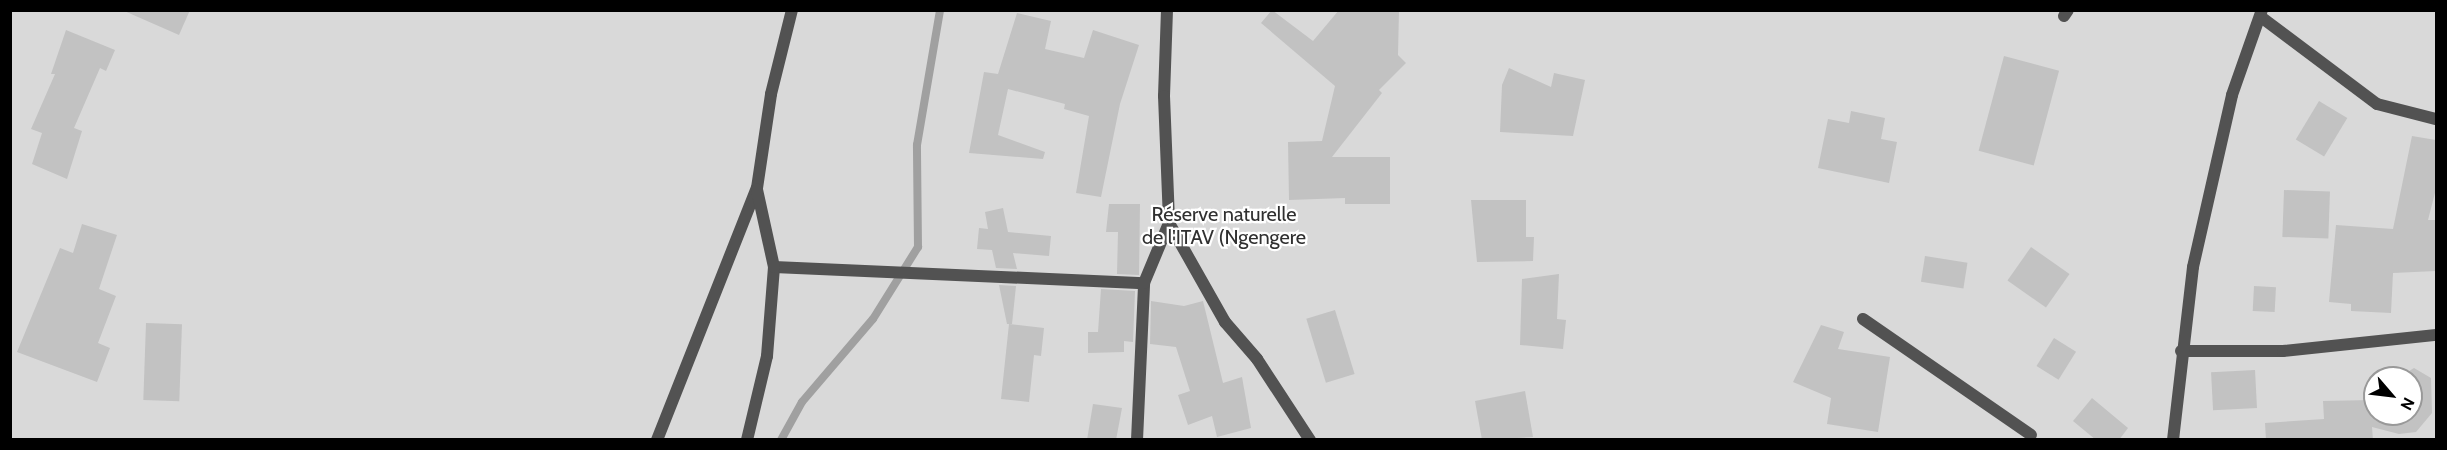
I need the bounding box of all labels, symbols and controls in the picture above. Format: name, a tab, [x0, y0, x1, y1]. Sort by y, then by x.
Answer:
park label: Réserve naturelle de l'ITAV (Ngengere	[1142, 202, 1306, 249]
north arrow	[2363, 366, 2423, 426]
text: N	[2397, 394, 2419, 413]

